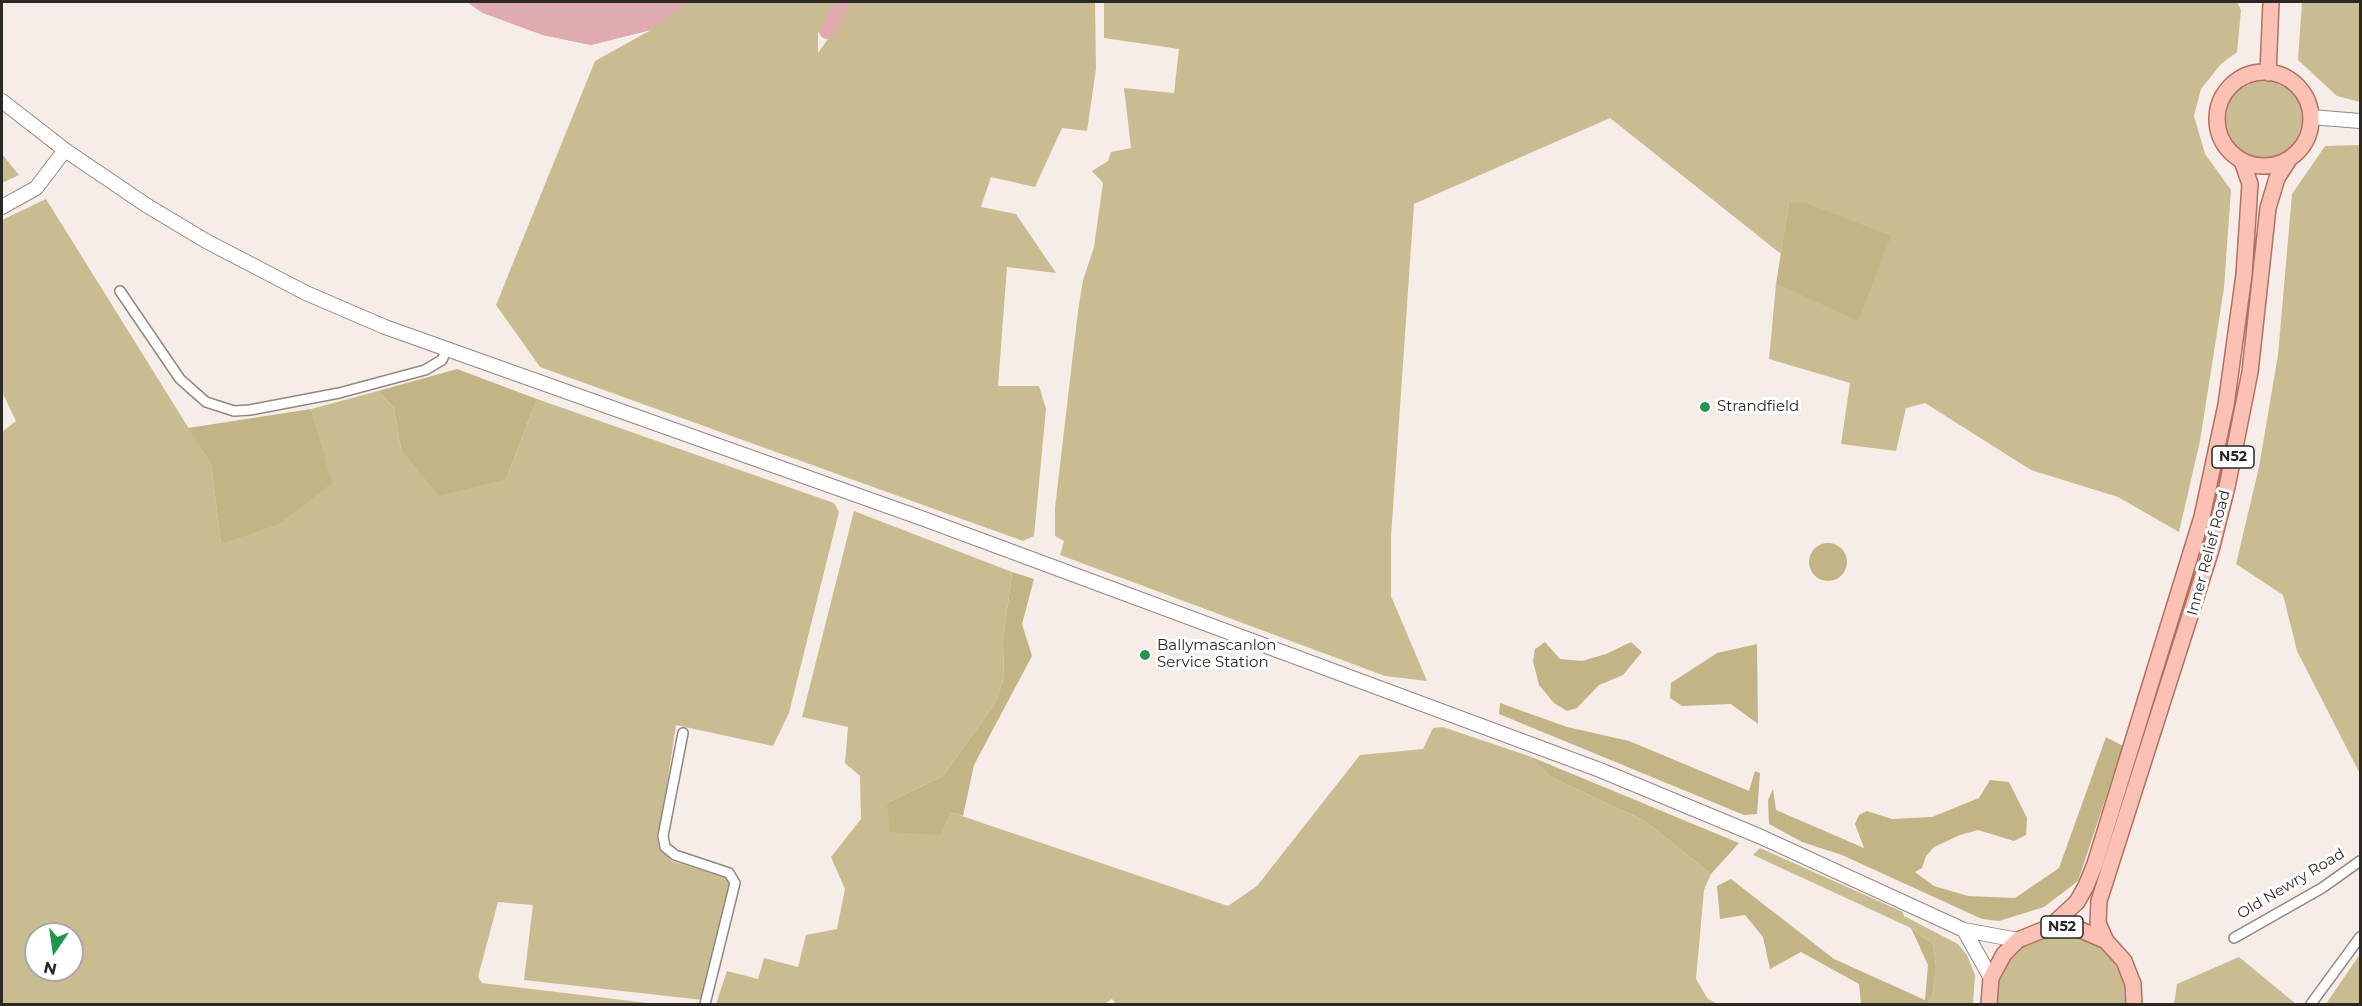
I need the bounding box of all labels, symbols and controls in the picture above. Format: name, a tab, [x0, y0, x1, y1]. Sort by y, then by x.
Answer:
place label: Strandfield	[1717, 398, 1799, 416]
marker: Strandfield	[1698, 400, 1712, 414]
road number: N52	[2212, 446, 2254, 468]
street label: Inner Relief Road	[2184, 488, 2234, 618]
place label: Ballymascanlon Service Station	[1157, 637, 1276, 672]
marker: Ballymascanlon Service Station	[1138, 648, 1152, 662]
street label: Old Newry Road	[2234, 845, 2348, 923]
road number: N52	[2041, 916, 2083, 938]
north arrow	[24, 922, 84, 982]
text: N	[42, 957, 59, 979]

